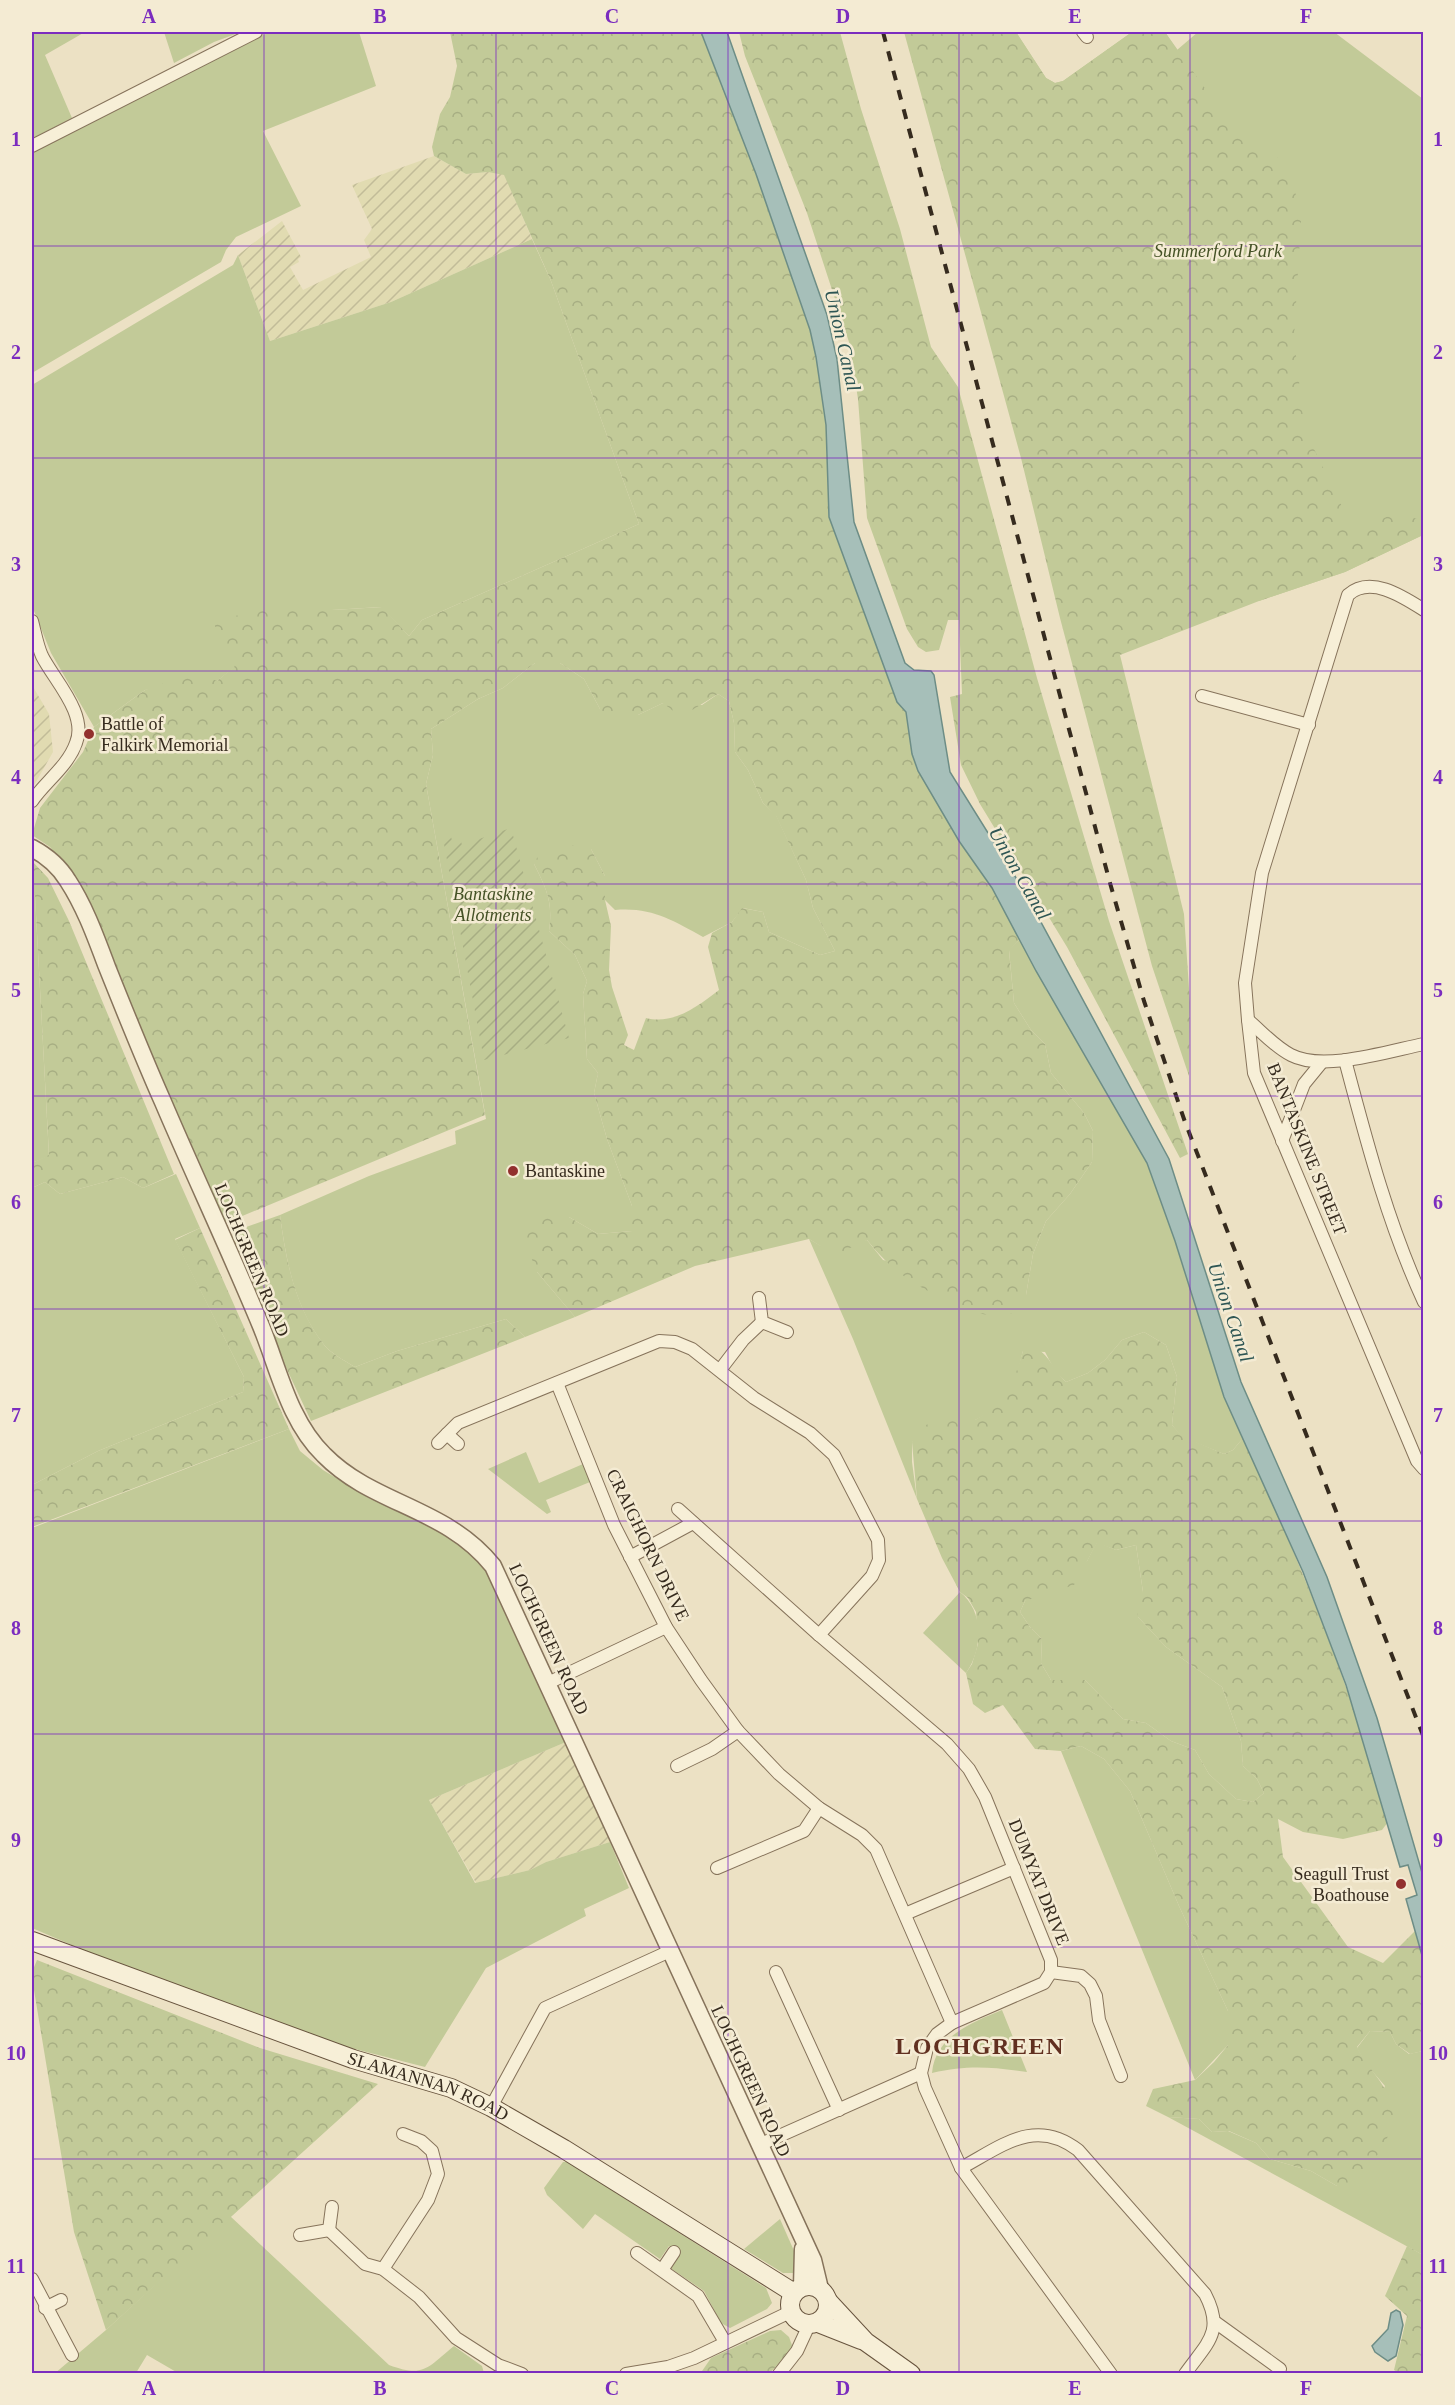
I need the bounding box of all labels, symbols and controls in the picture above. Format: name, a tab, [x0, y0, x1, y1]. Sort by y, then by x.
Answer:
text: A	[142, 5, 157, 27]
text: B	[373, 5, 387, 27]
text: C	[605, 5, 619, 27]
text: D	[836, 5, 850, 27]
text: E	[1068, 5, 1082, 27]
text: F	[1300, 5, 1312, 27]
text: 1	[11, 128, 21, 150]
text: 1	[1433, 128, 1443, 150]
park label: Summerford Park	[1154, 241, 1283, 261]
water label: Union Canal	[821, 287, 866, 394]
text: 2	[11, 341, 21, 363]
text: 2	[1433, 341, 1443, 363]
text: 3	[11, 553, 21, 575]
text: 3	[1433, 553, 1443, 575]
place label: Battle of Falkirk Memorial	[101, 714, 228, 755]
marker: Battle of Falkirk Memorial	[82, 727, 96, 741]
text: 4	[11, 766, 21, 788]
text: 4	[1433, 766, 1443, 788]
water label: Union Canal	[984, 823, 1056, 924]
park label: Bantaskine Allotments	[453, 884, 533, 925]
text: 5	[11, 979, 21, 1001]
text: 5	[1433, 979, 1443, 1001]
street label: BANTASKINE STREET	[1263, 1060, 1351, 1238]
place label: Bantaskine	[525, 1161, 605, 1181]
marker: Bantaskine	[506, 1164, 520, 1178]
street label: LOCHGREEN ROAD	[211, 1180, 293, 1340]
text: 6	[11, 1191, 21, 1213]
text: 6	[1433, 1191, 1443, 1213]
water label: Union Canal	[1204, 1259, 1258, 1365]
text: 7	[11, 1404, 21, 1426]
text: 7	[1433, 1404, 1443, 1426]
street label: CRAIGHORN DRIVE	[603, 1466, 693, 1624]
street label: LOCHGREEN ROAD	[505, 1560, 593, 1718]
text: 8	[11, 1617, 21, 1639]
text: 8	[1433, 1617, 1443, 1639]
street label: DUMYAT DRIVE	[1005, 1816, 1073, 1948]
text: 9	[11, 1829, 21, 1851]
text: 9	[1433, 1829, 1443, 1851]
place label: Seagull Trust Boathouse	[1293, 1864, 1389, 1905]
marker: Seagull Trust Boathouse	[1394, 1877, 1408, 1891]
street label: LOCHGREEN ROAD	[707, 2002, 795, 2160]
district label: LOCHGREEN	[895, 2033, 1065, 2059]
text: 10	[6, 2042, 26, 2064]
text: 10	[1428, 2042, 1448, 2064]
street label: SLAMANNAN ROAD	[345, 2048, 512, 2125]
text: 11	[7, 2255, 25, 2277]
text: 11	[1429, 2255, 1447, 2277]
text: A	[142, 2377, 157, 2399]
text: B	[373, 2377, 387, 2399]
text: C	[605, 2377, 619, 2399]
text: D	[836, 2377, 850, 2399]
text: E	[1068, 2377, 1082, 2399]
text: F	[1300, 2377, 1312, 2399]

